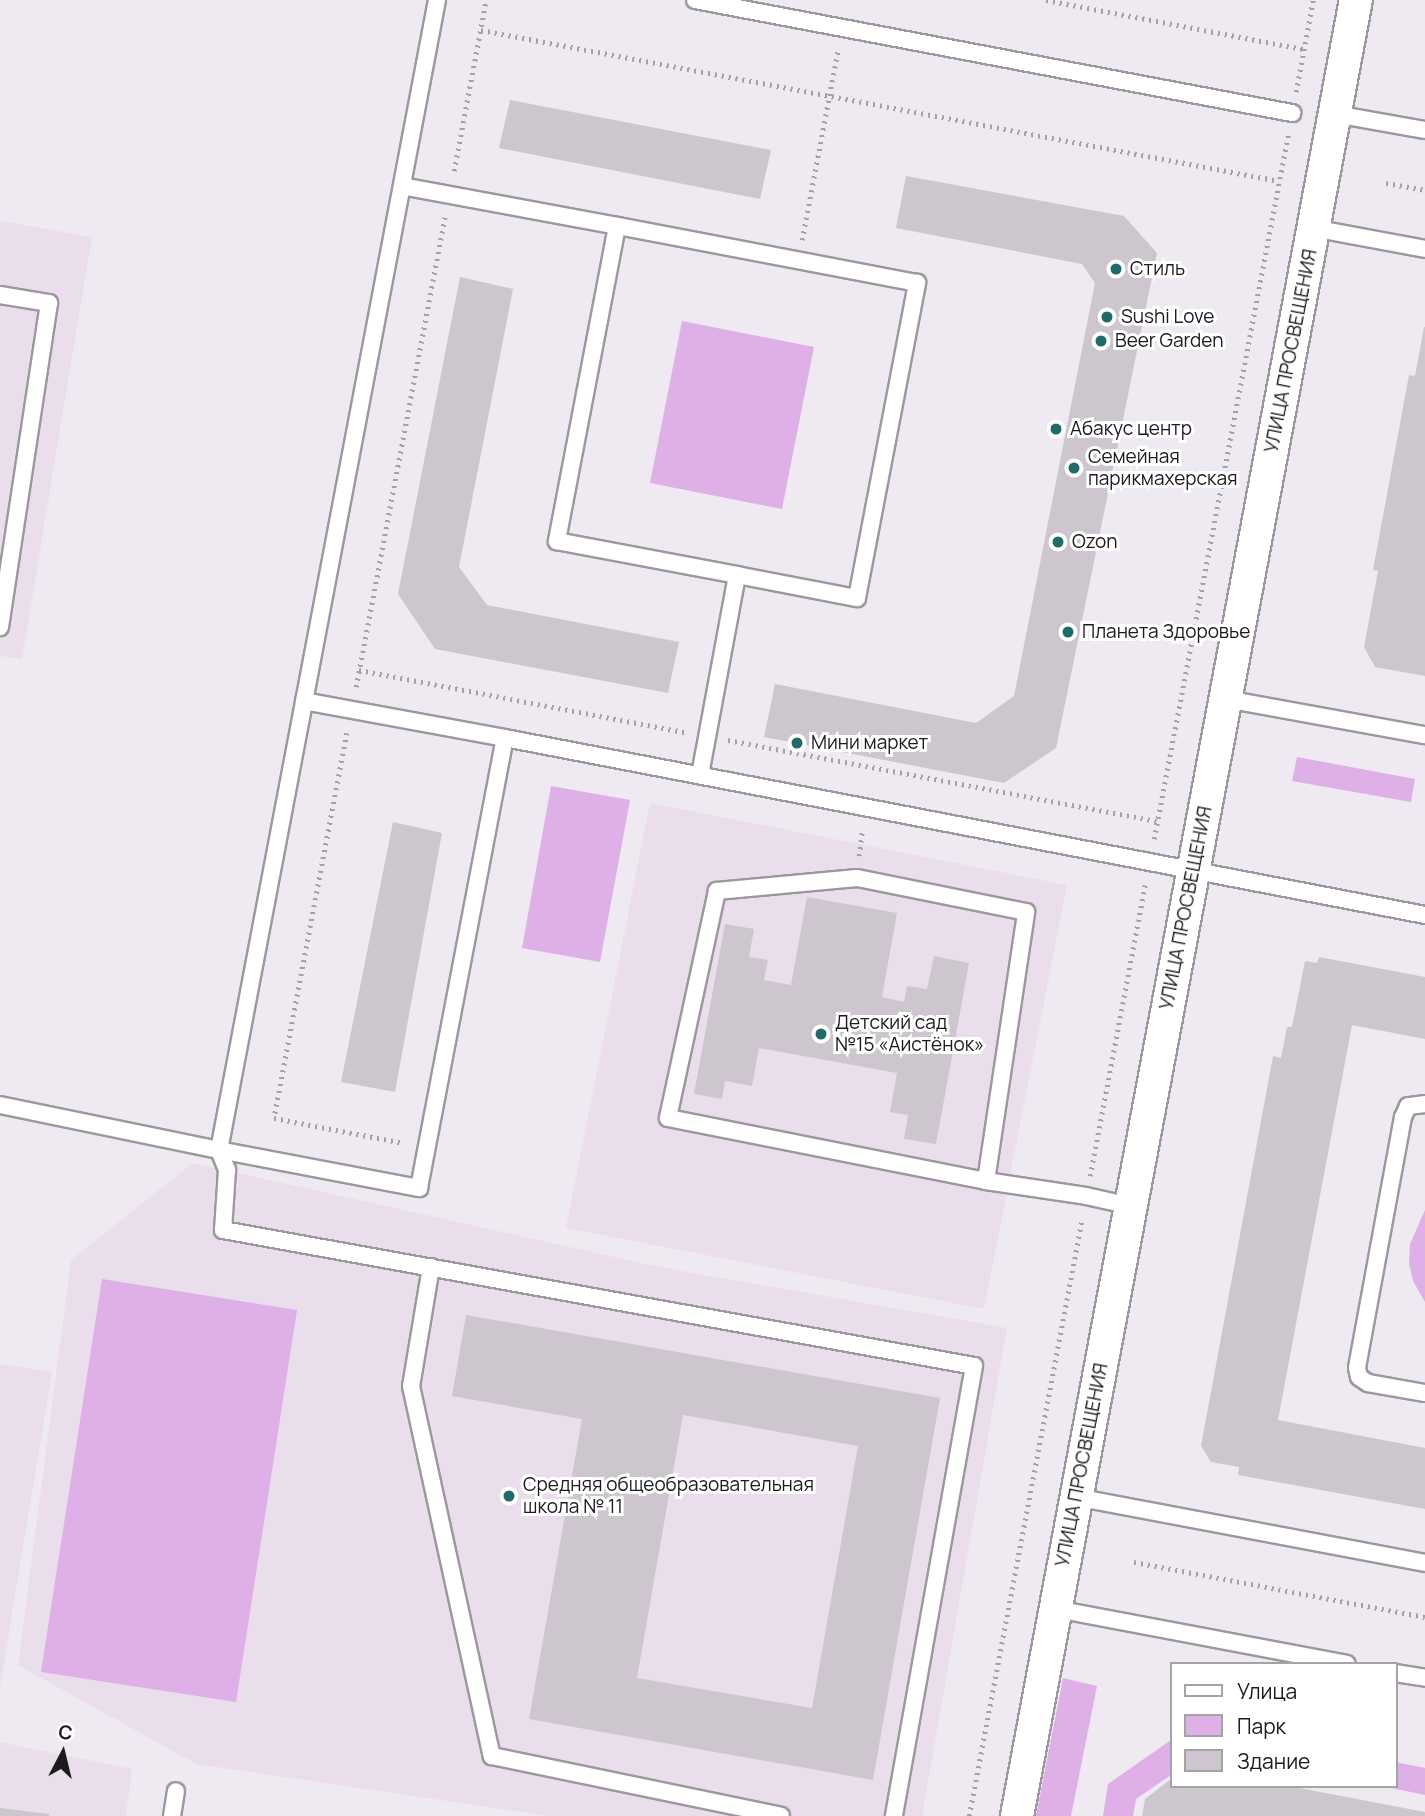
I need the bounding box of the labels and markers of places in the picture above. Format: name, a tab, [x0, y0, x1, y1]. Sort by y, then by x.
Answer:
place label: Стиль	[1130, 258, 1185, 280]
marker: Стиль	[1108, 261, 1124, 277]
place label: Sushi Love	[1121, 306, 1214, 328]
marker: Sushi Love	[1099, 309, 1115, 325]
place label: Beer Garden	[1115, 330, 1223, 352]
marker: Beer Garden	[1093, 333, 1109, 349]
place label: Абакус центр	[1070, 418, 1192, 440]
marker: Абакус центр	[1048, 421, 1064, 437]
place label: Семейная парикмахерская	[1088, 446, 1238, 490]
marker: Семейная парикмахерская	[1066, 460, 1082, 476]
place label: Ozon	[1072, 531, 1118, 553]
marker: Ozon	[1050, 534, 1066, 550]
place label: Планета Здоровье	[1082, 621, 1250, 643]
marker: Планета Здоровье	[1060, 624, 1076, 640]
place label: Мини маркет	[811, 732, 928, 754]
marker: Мини маркет	[789, 735, 805, 751]
place label: Детский сад №15 «Аистёнок»	[835, 1012, 984, 1056]
marker: Детский сад №15 «Аистёнок»	[813, 1026, 829, 1042]
place label: Средняя общеобразовательная школа № 11	[523, 1474, 814, 1518]
marker: Средняя общеобразовательная школа № 11	[501, 1488, 517, 1504]

